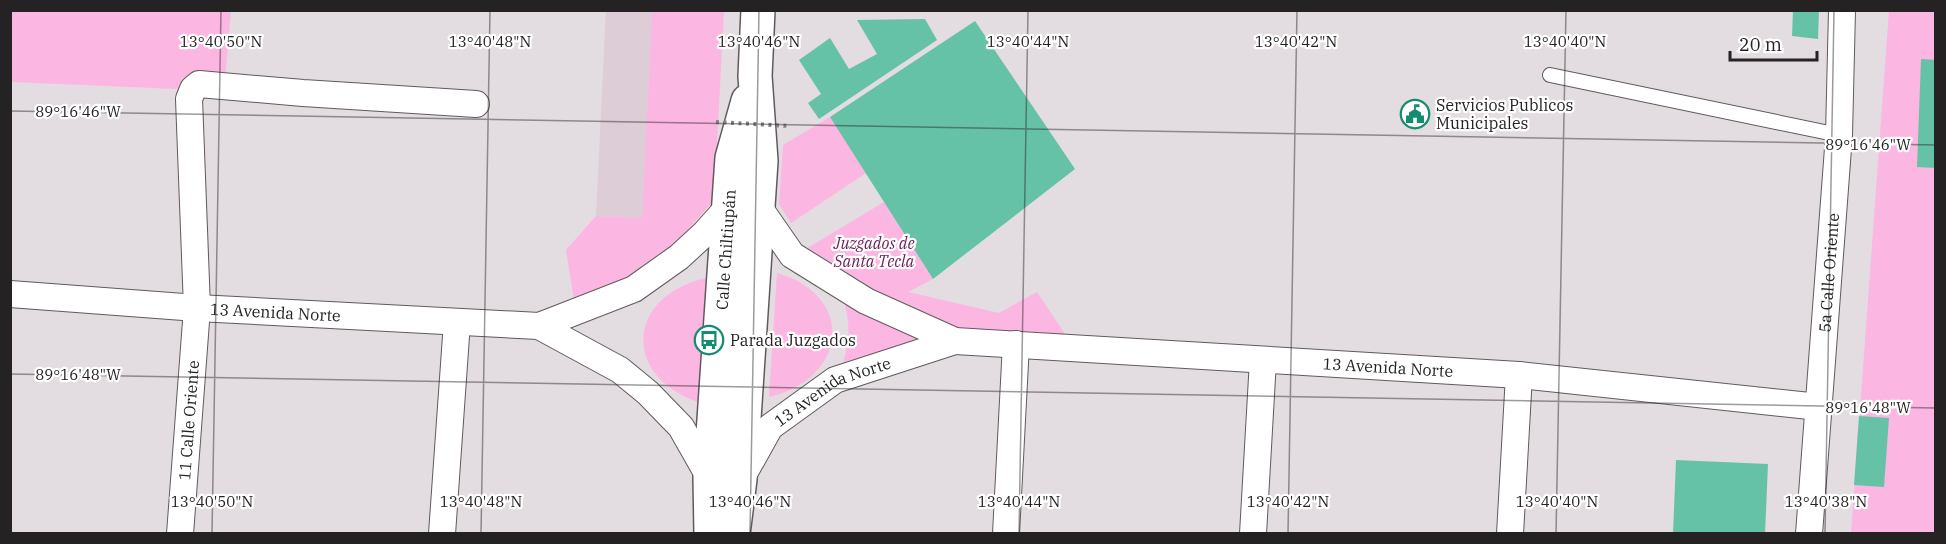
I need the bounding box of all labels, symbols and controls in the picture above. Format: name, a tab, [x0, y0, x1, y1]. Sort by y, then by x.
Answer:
scale bar	[1730, 24, 1817, 62]
text: 13°40'50"N	[180, 32, 262, 51]
text: 13°40'48"N	[449, 32, 531, 51]
text: 13°40'46"N	[718, 32, 800, 51]
text: 13°40'44"N	[987, 32, 1069, 51]
text: 13°40'42"N	[1255, 32, 1337, 51]
text: 13°40'40"N	[1524, 32, 1606, 51]
text: 20 m	[1739, 33, 1782, 56]
place label: Servicios Publicos Municipales	[1436, 95, 1573, 133]
public building icon: Servicios Publicos Municipales	[1399, 98, 1431, 130]
text: 89°16'46"W	[35, 102, 121, 121]
text: 89°16'46"W	[1825, 135, 1911, 154]
street label: Calle Chiltiupán	[712, 189, 740, 310]
street label: 5a Calle Oriente	[1814, 212, 1843, 333]
park label: Juzgados de Santa Tecla	[832, 233, 915, 271]
street label: 13 Avenida Norte	[210, 299, 341, 326]
bus stop icon: Parada Juzgados	[693, 324, 725, 356]
place label: Parada Juzgados	[730, 330, 856, 350]
street label: 13 Avenida Norte	[770, 353, 893, 431]
street label: 13 Avenida Norte	[1322, 353, 1454, 381]
street label: 11 Calle Oriente	[174, 359, 203, 481]
text: 89°16'48"W	[35, 365, 121, 384]
text: 89°16'48"W	[1825, 398, 1911, 417]
text: 13°40'50"N	[171, 492, 253, 511]
text: 13°40'48"N	[440, 492, 522, 511]
text: 13°40'46"N	[709, 492, 791, 511]
text: 13°40'44"N	[978, 492, 1060, 511]
text: 13°40'42"N	[1247, 492, 1329, 511]
text: 13°40'40"N	[1516, 492, 1598, 511]
text: 13°40'38"N	[1785, 492, 1867, 511]

